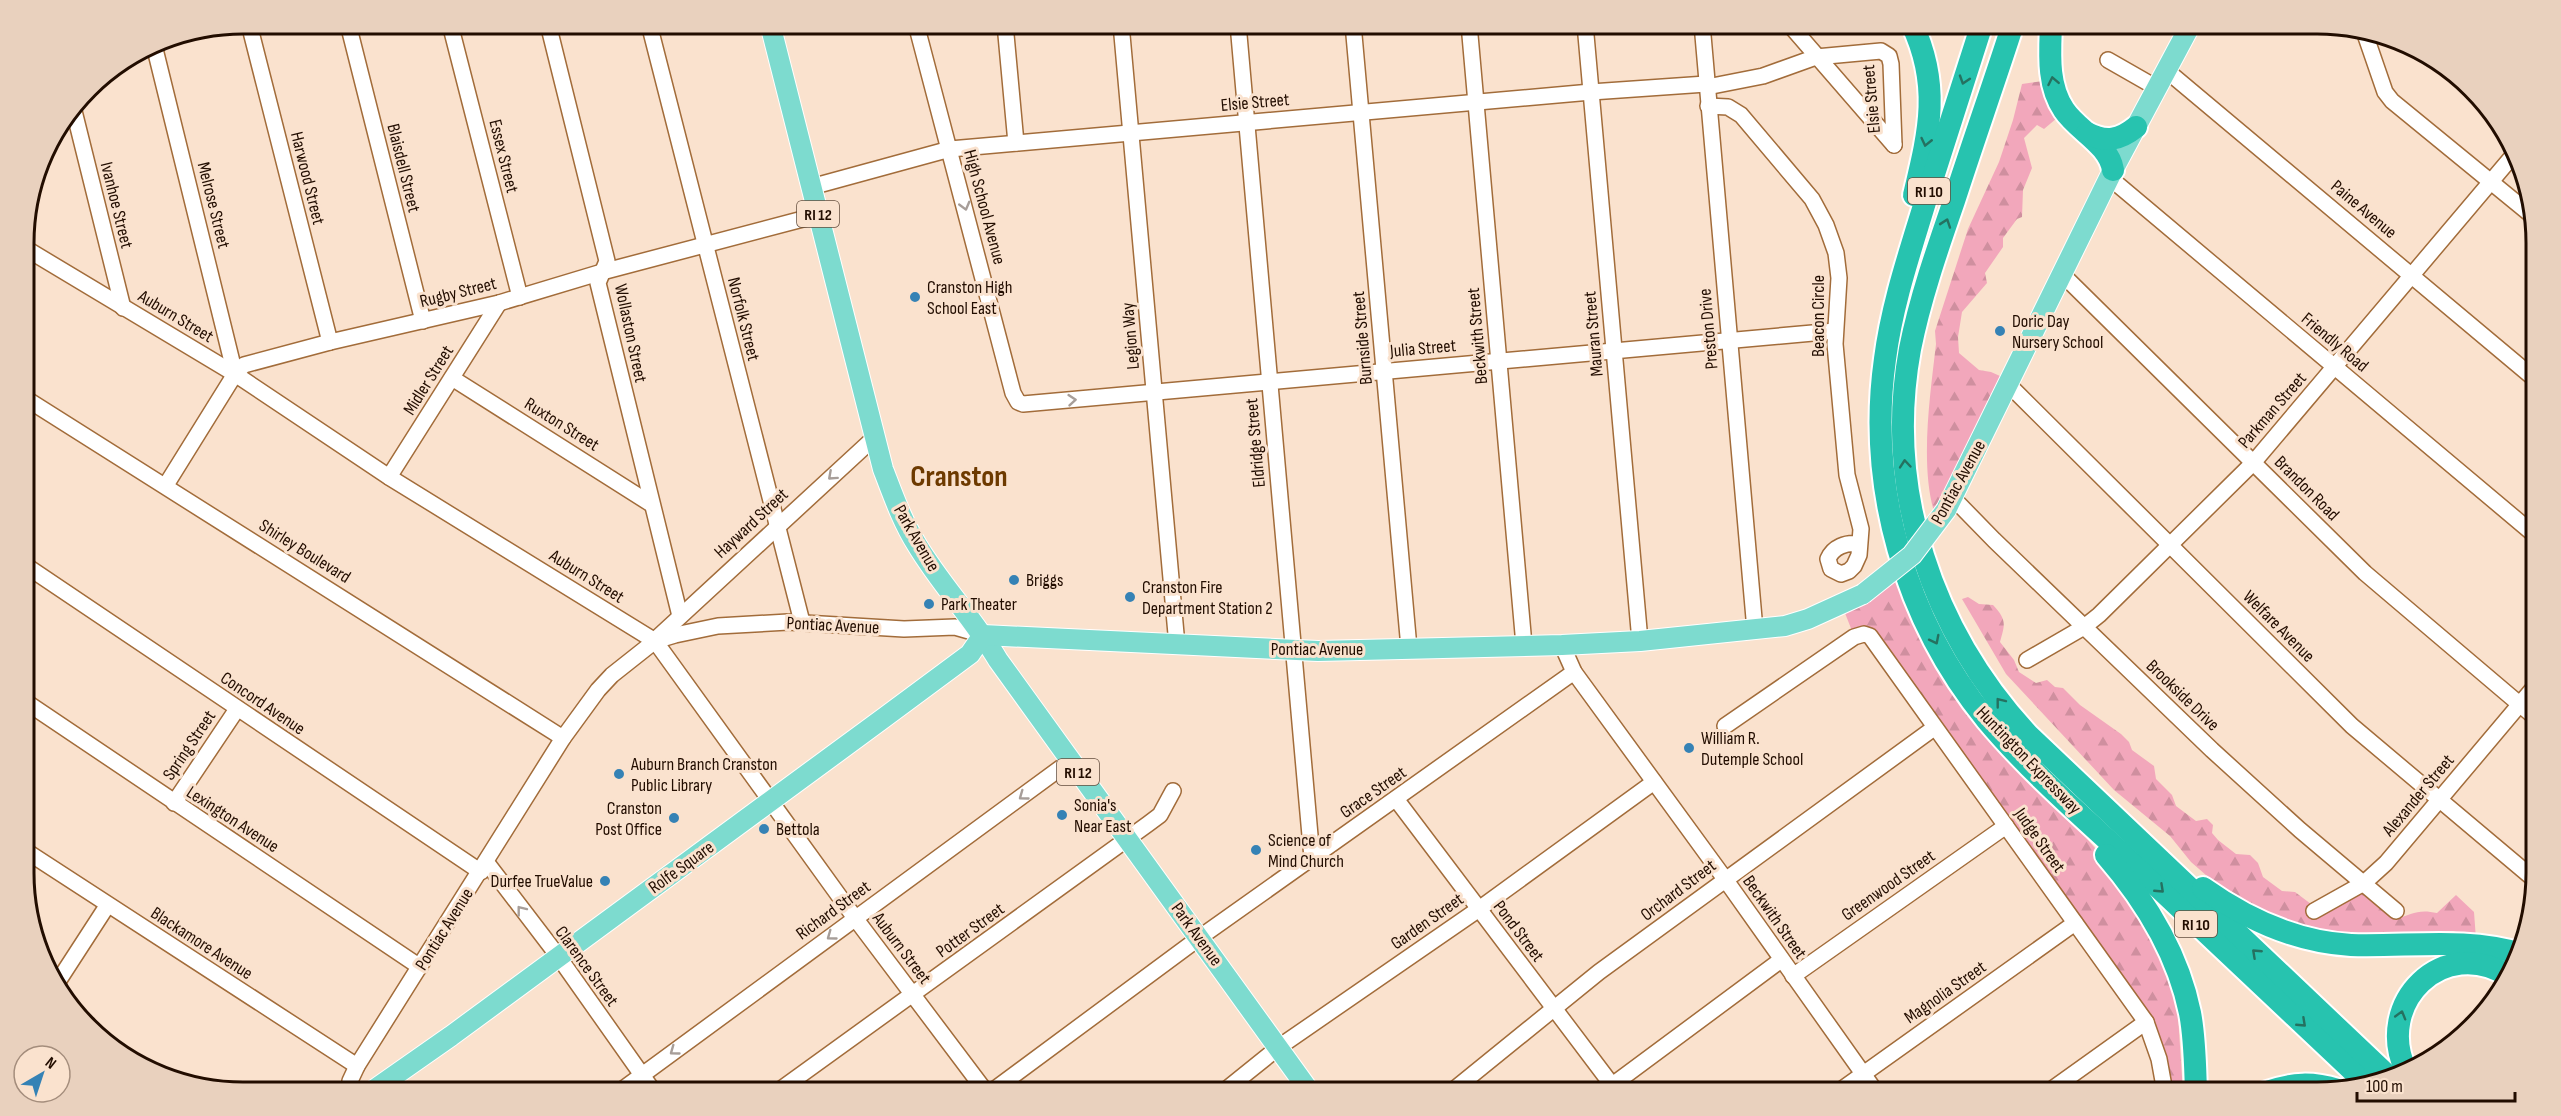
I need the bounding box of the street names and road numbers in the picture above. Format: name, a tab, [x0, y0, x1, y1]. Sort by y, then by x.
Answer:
street label: Elsie Street	[1858, 63, 1885, 134]
street label: Elsie Street	[1220, 89, 1291, 116]
street label: Essex Street	[484, 117, 523, 195]
street label: Blaisdell Street	[382, 122, 425, 215]
street label: Harwood Street	[286, 130, 329, 227]
street label: High School Avenue	[959, 147, 1010, 267]
street label: Ivanhoe Street	[96, 160, 137, 251]
street label: Melrose Street	[193, 160, 234, 251]
street label: Paine Avenue	[2326, 176, 2401, 243]
road number: RI 10	[1908, 178, 1950, 204]
road number: RI 12	[797, 201, 839, 227]
street label: Rugby Street	[418, 273, 499, 312]
street label: Norfolk Street	[723, 275, 764, 364]
street label: Beacon Circle	[1808, 275, 1829, 357]
street label: Wollaston Street	[610, 282, 651, 385]
street label: Auburn Street	[134, 285, 218, 347]
street label: Beckwith Street	[1463, 286, 1492, 385]
street label: Preston Drive	[1695, 288, 1722, 370]
street label: Burnside Street	[1348, 290, 1377, 386]
street label: Mauran Street	[1579, 290, 1608, 377]
street label: Legion Way	[1117, 301, 1144, 370]
street label: Friendly Road	[2297, 308, 2372, 376]
street label: Julia Street	[1388, 335, 1457, 362]
street label: Midler Street	[399, 341, 458, 419]
street label: Parkman Street	[2234, 368, 2311, 452]
street label: Ruxton Street	[521, 393, 603, 456]
street label: Eldridge Street	[1241, 397, 1270, 488]
street label: Pontiac Avenue	[1927, 437, 1990, 528]
street label: Brandon Road	[2270, 452, 2343, 525]
street label: Hayward Street	[710, 484, 793, 563]
street label: Park Avenue	[889, 501, 944, 575]
street label: Shirley Boulevard	[255, 515, 354, 588]
street label: Auburn Street	[545, 545, 628, 608]
street label: Welfare Avenue	[2238, 586, 2319, 667]
street label: Pontiac Avenue	[786, 613, 880, 638]
street label: Pontiac Avenue	[1271, 639, 1363, 660]
street label: Brookside Drive	[2142, 655, 2224, 735]
street label: Concord Avenue	[216, 667, 309, 739]
street label: Huntington Expressway	[1972, 702, 2085, 819]
street label: Spring Street	[159, 706, 221, 784]
street label: Alexander Street	[2377, 750, 2459, 841]
road number: RI 12	[1057, 759, 1099, 785]
street label: Grace Street	[1336, 762, 1411, 823]
street label: Lexington Avenue	[183, 782, 283, 857]
street label: Judge Street	[2009, 803, 2070, 877]
street label: Rolfe Square	[645, 837, 718, 898]
street label: Greenwood Street	[1837, 845, 1940, 925]
street label: Orchard Street	[1637, 855, 1720, 926]
street label: Beckwith Street	[1738, 872, 1811, 963]
street label: Richard Street	[792, 876, 875, 944]
street label: Pontiac Avenue	[411, 884, 478, 974]
street label: Garden Street	[1387, 888, 1468, 954]
street label: Pond Street	[1489, 897, 1549, 966]
street label: Potter Street	[932, 898, 1009, 962]
street label: Park Avenue	[1167, 899, 1227, 970]
street label: Blackamore Avenue	[147, 903, 257, 984]
street label: Auburn Street	[867, 908, 936, 989]
road number: RI 10	[2175, 911, 2217, 937]
street label: Clarence Street	[550, 922, 623, 1011]
street label: Magnolia Street	[1900, 956, 1991, 1028]

